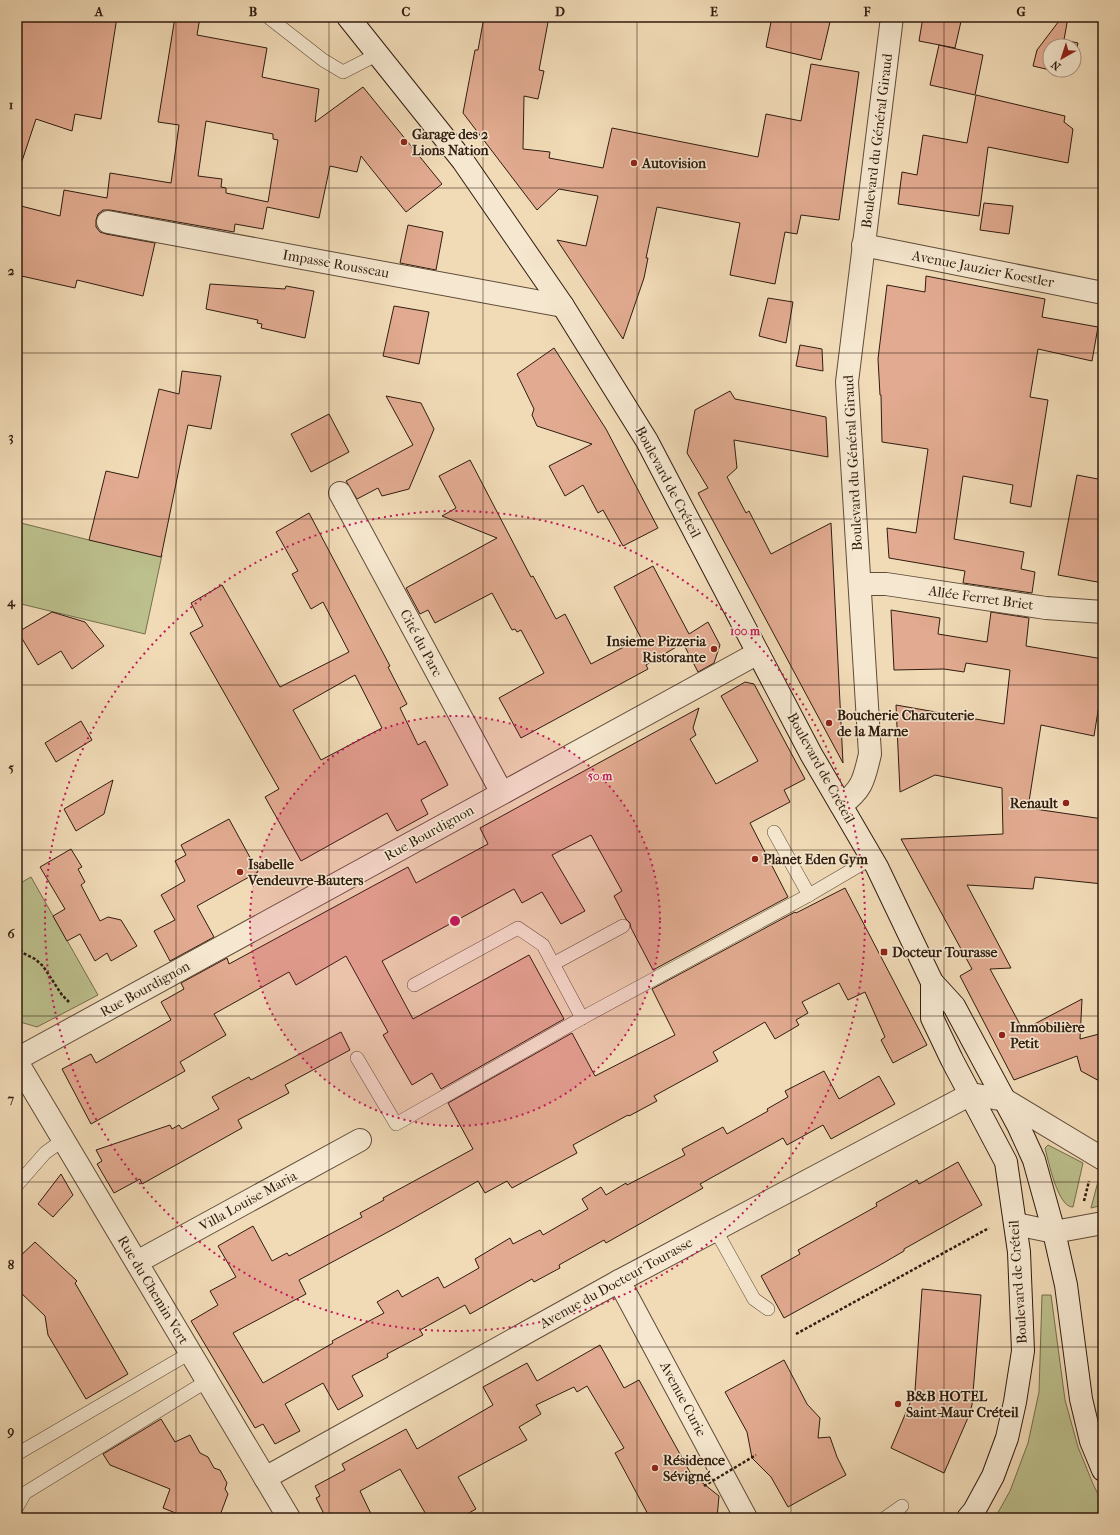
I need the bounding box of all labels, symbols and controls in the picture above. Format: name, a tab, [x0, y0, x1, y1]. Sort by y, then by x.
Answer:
text: A	[94, 4, 104, 19]
text: B	[249, 4, 258, 19]
text: C	[402, 4, 411, 19]
text: D	[555, 4, 565, 19]
text: E	[710, 4, 718, 19]
text: F	[863, 4, 871, 19]
text: G	[1016, 4, 1026, 19]
north arrow	[1042, 38, 1082, 78]
street label: Boulevard du Général Giraud	[858, 52, 896, 229]
text: N	[1048, 57, 1063, 73]
text: 1	[9, 97, 14, 112]
place label: Garage des 2 Lions Nation	[412, 126, 490, 159]
marker: Garage des 2 Lions Nation	[399, 137, 409, 147]
place label: Autovision	[641, 155, 707, 172]
marker: Autovision	[629, 158, 639, 168]
street label: Impasse Rousseau	[281, 246, 391, 282]
street label: Avenue Jauzier Koestler	[910, 247, 1056, 291]
text: 2	[8, 263, 15, 278]
street label: Boulevard du Général Giraud	[840, 374, 866, 551]
street label: Boulevard de Créteil	[631, 423, 705, 541]
text: 3	[8, 429, 14, 445]
street label: Allée Ferret Briet	[926, 582, 1035, 614]
text: 4	[6, 594, 16, 610]
street label: Cité du Parc	[396, 606, 446, 680]
text: 100 m	[730, 624, 761, 638]
place label: Insieme Pizzeria Ristorante	[606, 633, 707, 666]
marker: Insieme Pizzeria Ristorante	[709, 644, 719, 654]
place label: Boucherie Charcuterie de la Marne	[837, 707, 974, 740]
street label: Boulevard de Créteil	[784, 710, 859, 826]
marker: Boucherie Charcuterie de la Marne	[824, 718, 834, 728]
text: 5	[8, 760, 14, 775]
text: 50 m	[588, 769, 613, 783]
place label: Renault	[1010, 795, 1059, 812]
marker: Renault	[1061, 798, 1071, 808]
street label: Rue Bourdignon	[381, 801, 477, 865]
place label: Planet Eden Gym	[763, 851, 868, 868]
marker: Planet Eden Gym	[750, 854, 760, 864]
place label: Isabelle Vendeuvre-Bauters	[247, 856, 364, 889]
marker: Isabelle Vendeuvre-Bauters	[235, 867, 245, 877]
centre of rings	[448, 914, 462, 928]
text: 6	[7, 926, 15, 941]
place label: Docteur Tourasse	[892, 944, 998, 961]
marker: Docteur Tourasse	[879, 947, 889, 957]
street label: Rue Bourdignon	[97, 957, 193, 1021]
place label: Immobilière Petit	[1010, 1019, 1085, 1052]
marker: Immobilière Petit	[997, 1030, 1007, 1040]
text: 7	[7, 1091, 15, 1106]
street label: Villa Louise Maria	[195, 1167, 300, 1235]
street label: Boulevard de Créteil	[1005, 1219, 1031, 1344]
street label: Rue du Chemin Vert	[114, 1233, 192, 1347]
street label: Avenue du Docteur Tourasse	[536, 1234, 695, 1333]
text: 8	[8, 1257, 15, 1272]
street label: Avenue Curie	[656, 1358, 710, 1439]
place label: B&B HOTEL Saint-Maur Créteil	[906, 1388, 1019, 1421]
marker: B&B HOTEL Saint-Maur Créteil	[893, 1399, 903, 1409]
text: 9	[7, 1423, 15, 1439]
place label: Résidence Sévigné	[663, 1452, 725, 1485]
marker: Résidence Sévigné	[650, 1463, 660, 1473]

